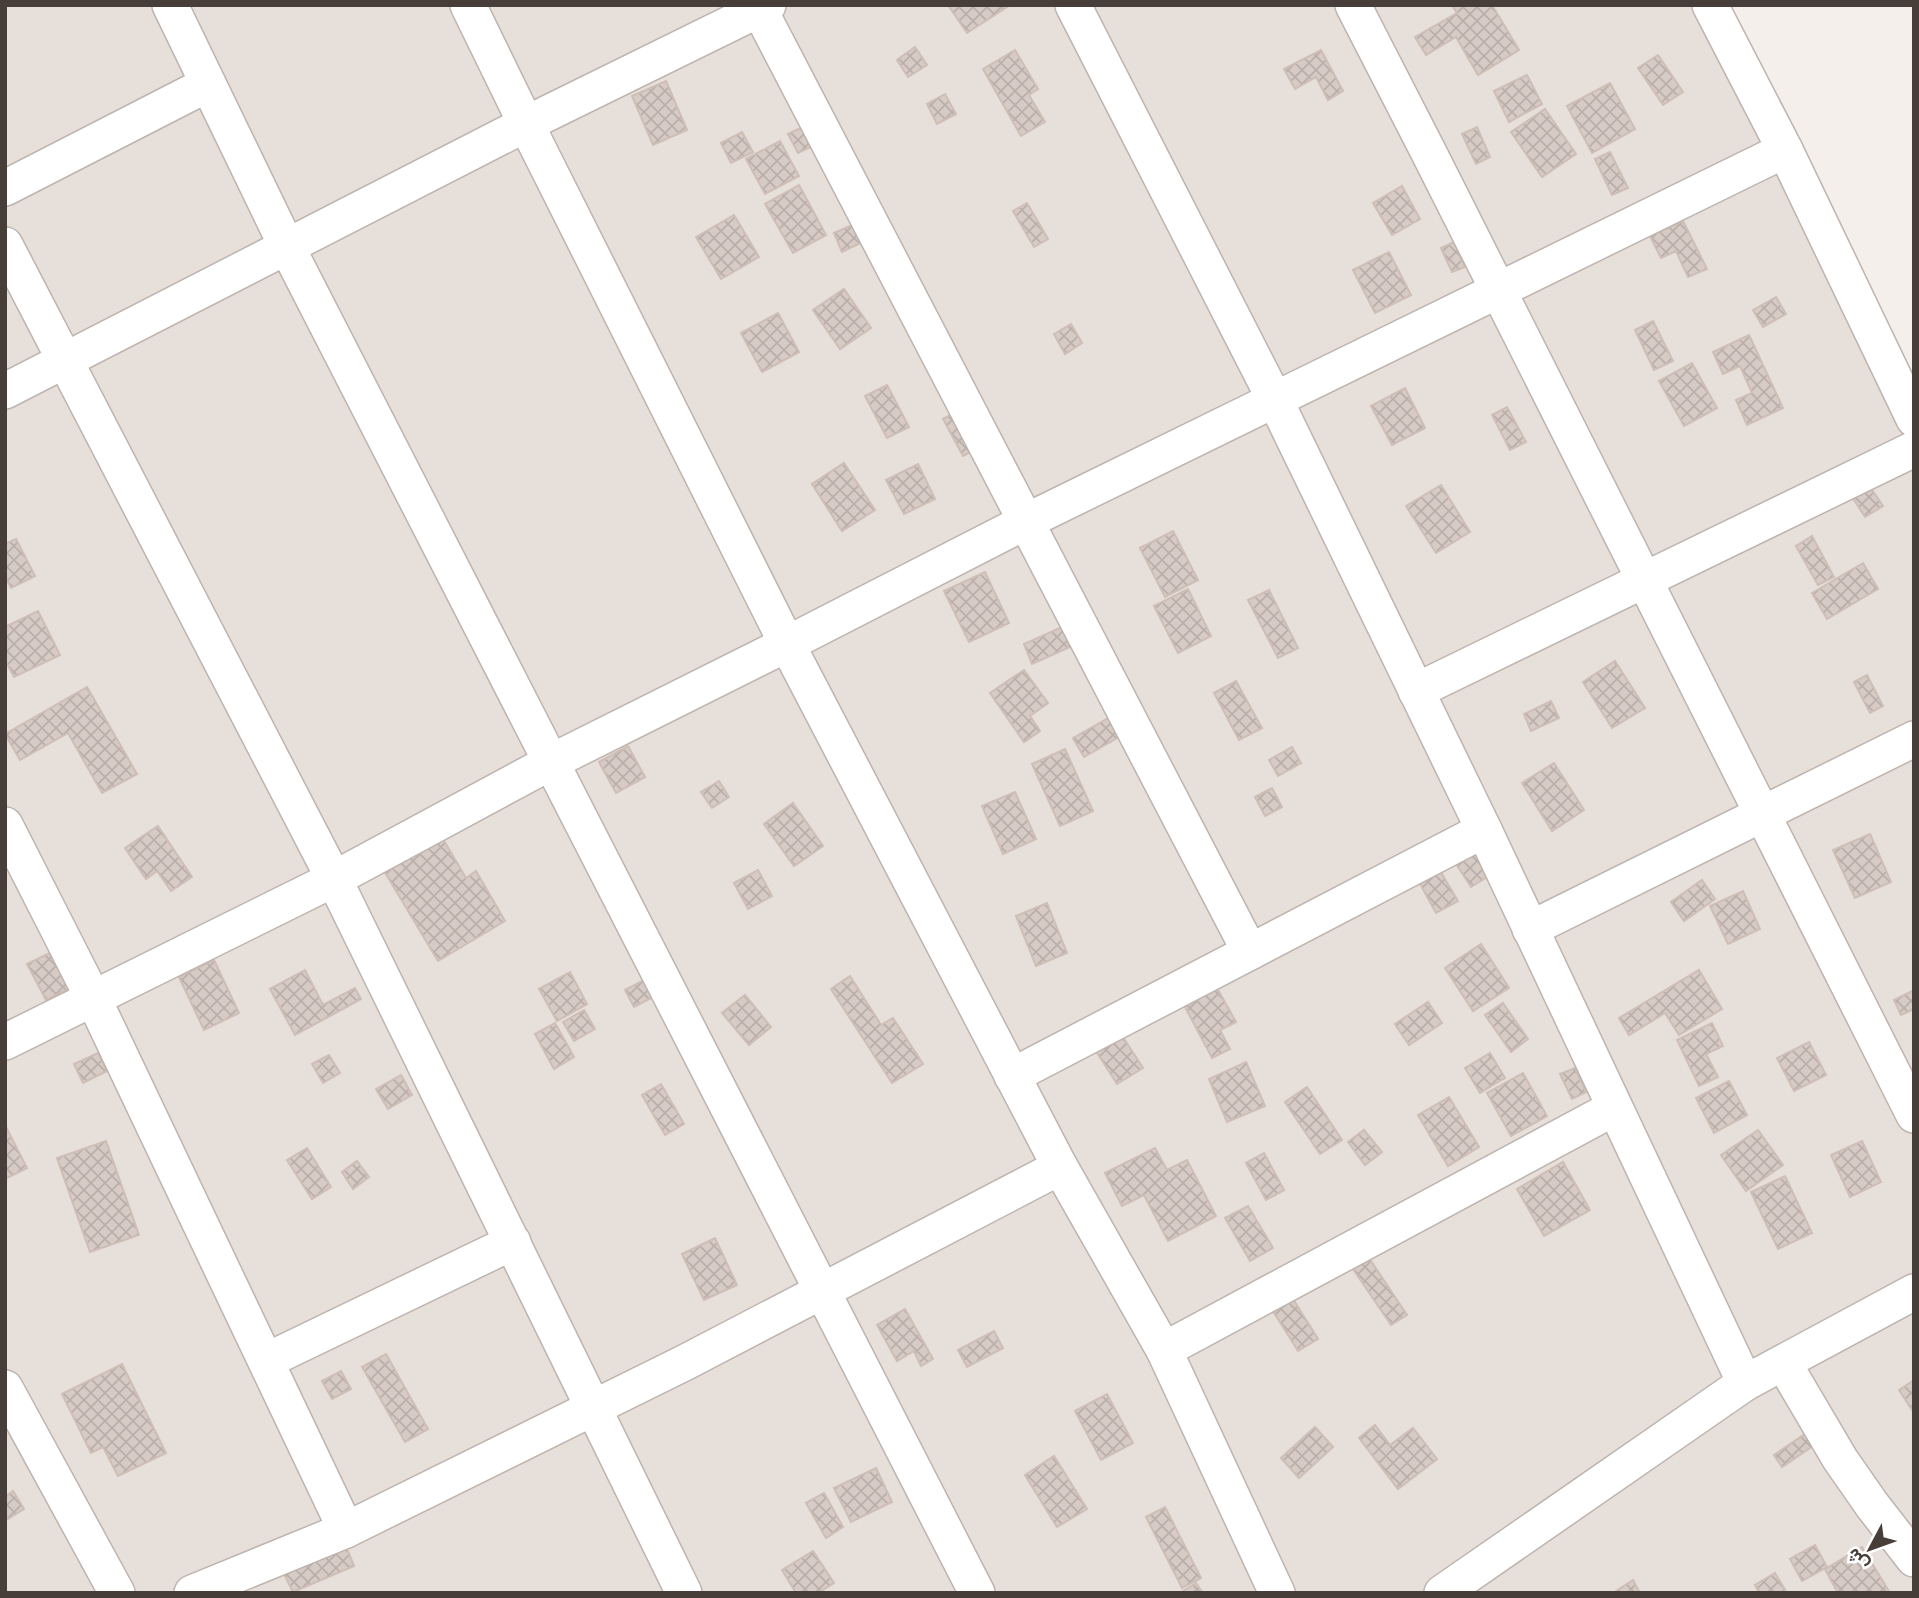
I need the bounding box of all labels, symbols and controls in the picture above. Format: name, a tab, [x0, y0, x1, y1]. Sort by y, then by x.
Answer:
north arrow	[1835, 1514, 1905, 1584]
text: ش	[1842, 1544, 1874, 1575]

